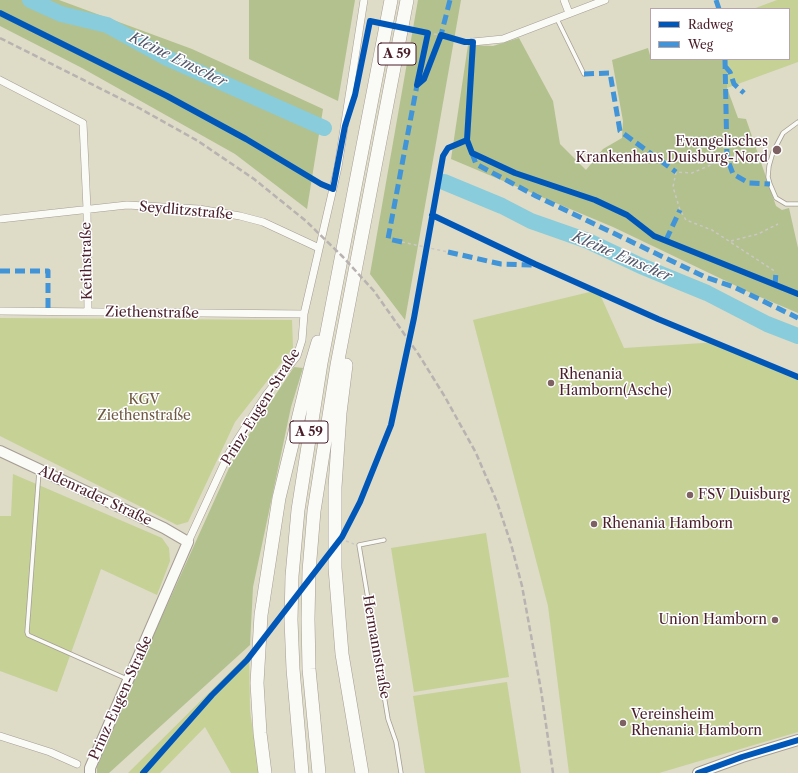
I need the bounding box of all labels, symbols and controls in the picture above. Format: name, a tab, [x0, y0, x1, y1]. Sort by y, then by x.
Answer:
legend	[650, 8, 790, 60]
text: Radweg	[688, 17, 733, 32]
water label: Kleine Emscher	[126, 29, 230, 91]
text: Weg	[688, 37, 713, 52]
road number: A 59	[378, 43, 416, 65]
place label: Evangelisches Krankenhaus Duisburg-Nord	[575, 134, 768, 166]
marker: Evangelisches Krankenhaus Duisburg-Nord	[771, 144, 783, 156]
street label: Seydlitzstraße	[138, 199, 234, 223]
street label: Keithstraße	[78, 222, 96, 300]
water label: Kleine Emscher	[570, 228, 674, 286]
street label: Ziethenstraße	[105, 304, 199, 322]
street label: Prinz-Eugen-Straße	[218, 346, 304, 468]
place label: Rhenania Hamborn(Asche)	[559, 367, 672, 400]
marker: Rhenania Hamborn(Asche)	[546, 378, 556, 388]
park label: KGV Ziethenstraße	[97, 392, 191, 424]
road number: A 59	[290, 421, 328, 443]
street label: Aldenrader Straße	[36, 462, 154, 530]
place label: FSV Duisburg	[698, 487, 790, 503]
marker: FSV Duisburg	[685, 490, 695, 500]
place label: Rhenania Hamborn	[602, 516, 733, 532]
marker: Rhenania Hamborn	[589, 519, 599, 529]
street label: Hermannstraße	[359, 594, 393, 700]
place label: Union Hamborn	[658, 612, 767, 628]
marker: Union Hamborn	[770, 615, 780, 625]
street label: Prinz-Eugen-Straße	[86, 633, 156, 763]
place label: Vereinsheim Rhenania Hamborn	[631, 707, 762, 740]
marker: Vereinsheim Rhenania Hamborn	[618, 718, 628, 728]

